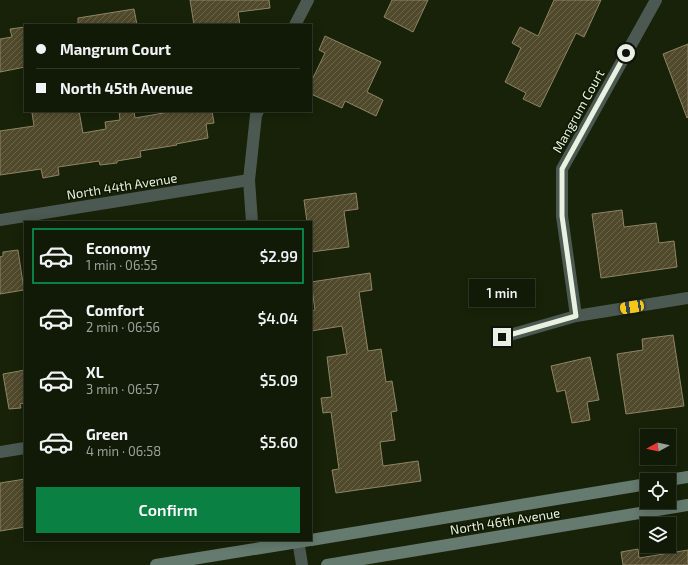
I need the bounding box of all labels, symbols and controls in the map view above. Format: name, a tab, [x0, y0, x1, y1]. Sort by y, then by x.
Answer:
text: Mangrum Court	[60, 40, 171, 58]
route start	[617, 44, 635, 62]
street label: Mangrum Court	[549, 67, 607, 155]
text: North 45th Avenue	[60, 79, 193, 97]
street label: North 44th Avenue	[66, 169, 178, 203]
icon: car	[38, 238, 74, 274]
text: Economy	[86, 239, 151, 257]
text: $2.99	[260, 247, 298, 265]
text: 1 min · 06:55	[86, 257, 157, 273]
callout: 1 min	[469, 279, 535, 307]
text: 1 min	[487, 285, 517, 301]
car	[619, 299, 645, 315]
icon: car	[38, 300, 74, 336]
text: Comfort	[86, 301, 144, 319]
text: $4.04	[258, 309, 298, 327]
text: 2 min · 06:56	[86, 319, 160, 335]
route end	[493, 328, 511, 346]
icon: car	[38, 362, 74, 398]
text: XL	[86, 363, 104, 381]
text: $5.09	[260, 371, 298, 389]
text: 3 min · 06:57	[86, 381, 159, 397]
icon: car	[38, 424, 74, 460]
text: Green	[86, 425, 128, 443]
north arrow	[640, 429, 676, 465]
map controls	[640, 429, 676, 553]
text: $5.60	[260, 433, 298, 451]
text: 4 min · 06:58	[86, 443, 161, 459]
button: locate	[640, 473, 676, 509]
button: Confirm	[36, 487, 300, 533]
street label: North 46th Avenue	[449, 504, 561, 538]
button: layers	[640, 517, 676, 553]

